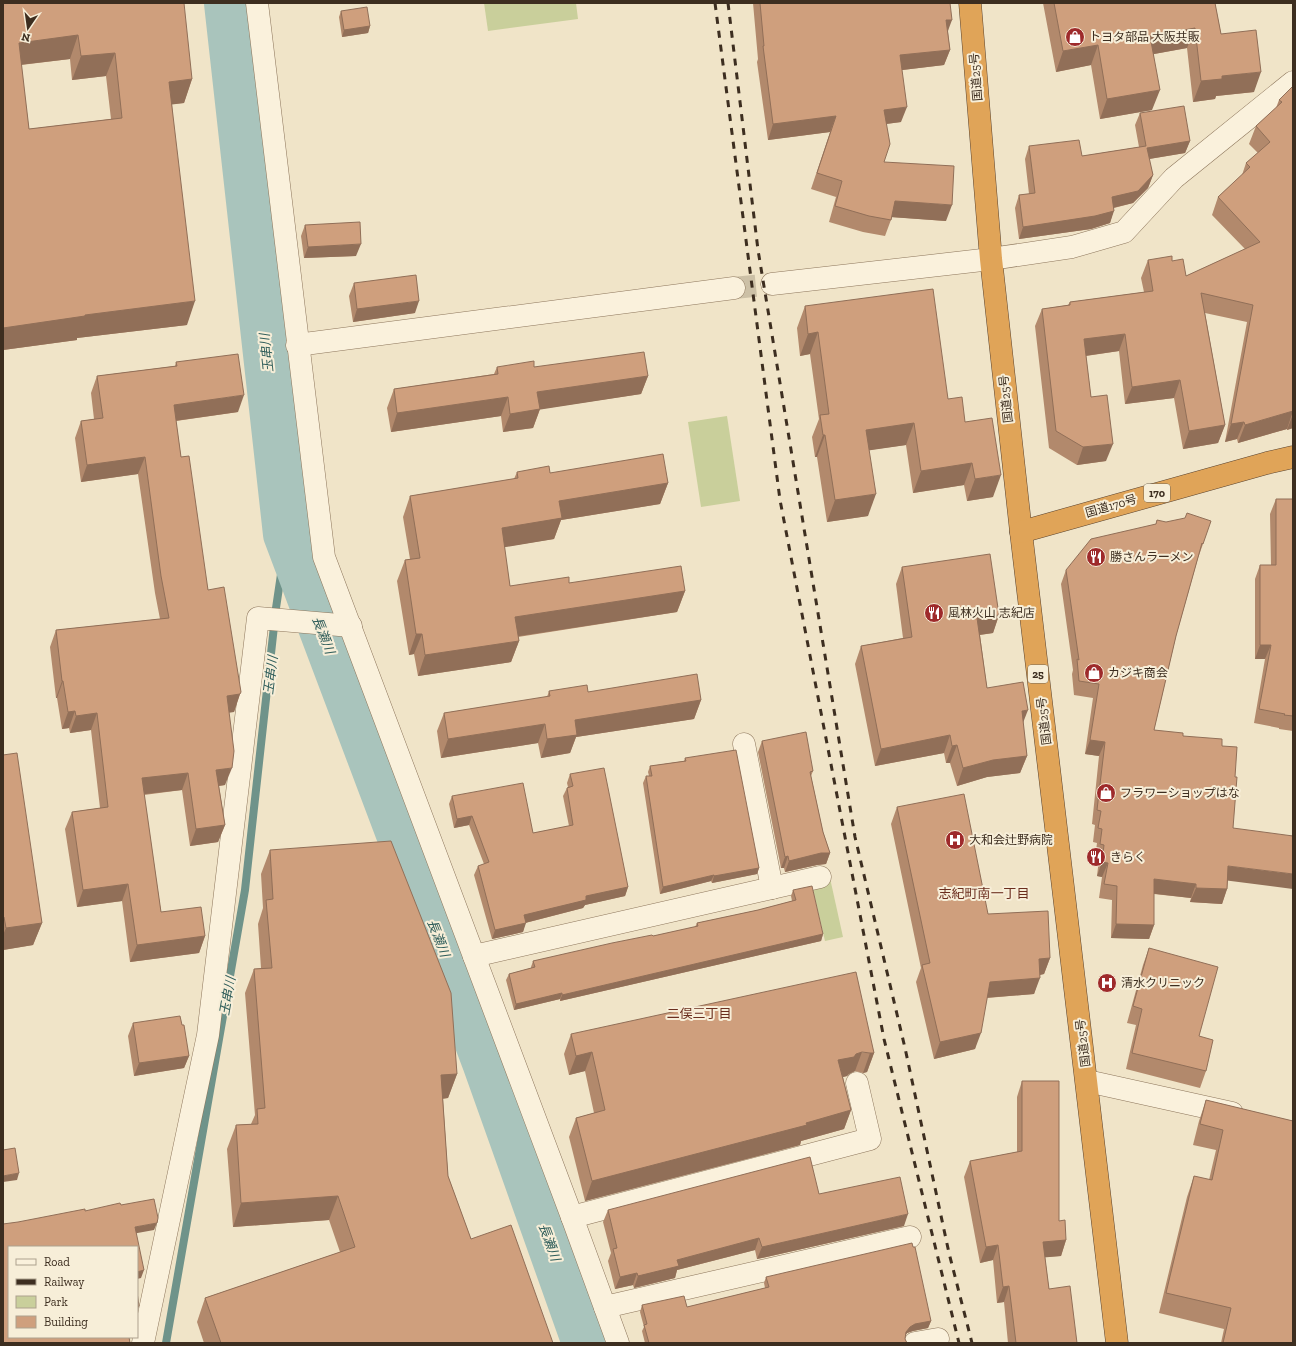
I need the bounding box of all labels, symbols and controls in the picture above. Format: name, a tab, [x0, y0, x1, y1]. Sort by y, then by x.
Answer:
north arrow	[8, 8, 48, 48]
shop icon: トヨタ部品 大阪共販	[1064, 26, 1086, 48]
text: N	[20, 30, 31, 45]
place label: トヨタ部品 大阪共販	[1089, 30, 1200, 44]
street label: 国道25号	[967, 52, 985, 102]
water label: 玉串川	[257, 331, 276, 373]
street label: 国道25号	[997, 374, 1015, 424]
road number: 170	[1144, 484, 1170, 502]
street label: 国道170号	[1084, 492, 1138, 520]
restaurant icon: 勝さんラーメン	[1085, 546, 1107, 568]
place label: 勝さんラーメン	[1110, 550, 1194, 564]
restaurant icon: 風林火山 志紀店	[923, 602, 945, 624]
place label: 風林火山 志紀店	[948, 606, 1035, 620]
water label: 長瀬川	[310, 614, 338, 658]
water label: 玉串川	[261, 653, 281, 695]
shop icon: カジキ商会	[1083, 662, 1105, 684]
road number: 25	[1028, 665, 1048, 683]
place label: カジキ商会	[1108, 666, 1168, 680]
street label: 国道25号	[1034, 696, 1054, 746]
shop icon: フラワーショップはな	[1095, 782, 1117, 804]
place label: フラワーショップはな	[1120, 786, 1240, 800]
hospital icon: 大和会辻野病院	[944, 829, 966, 851]
place label: 大和会辻野病院	[969, 833, 1053, 847]
restaurant icon: きらく	[1085, 846, 1107, 868]
place label: きらく	[1110, 850, 1146, 864]
district label: 志紀町南一丁目	[938, 886, 1030, 901]
water label: 長瀬川	[425, 917, 453, 961]
hospital icon: 清水クリニック	[1096, 972, 1118, 994]
water label: 玉串川	[217, 974, 239, 1017]
place label: 清水クリニック	[1121, 976, 1205, 990]
district label: 二俣三丁目	[666, 1006, 732, 1021]
street label: 国道25号	[1073, 1018, 1093, 1068]
water label: 長瀬川	[536, 1221, 564, 1265]
legend	[8, 1246, 138, 1338]
text: Road	[44, 1255, 70, 1269]
text: Railway	[44, 1275, 85, 1289]
text: Park	[44, 1295, 69, 1309]
text: Building	[44, 1315, 88, 1329]

